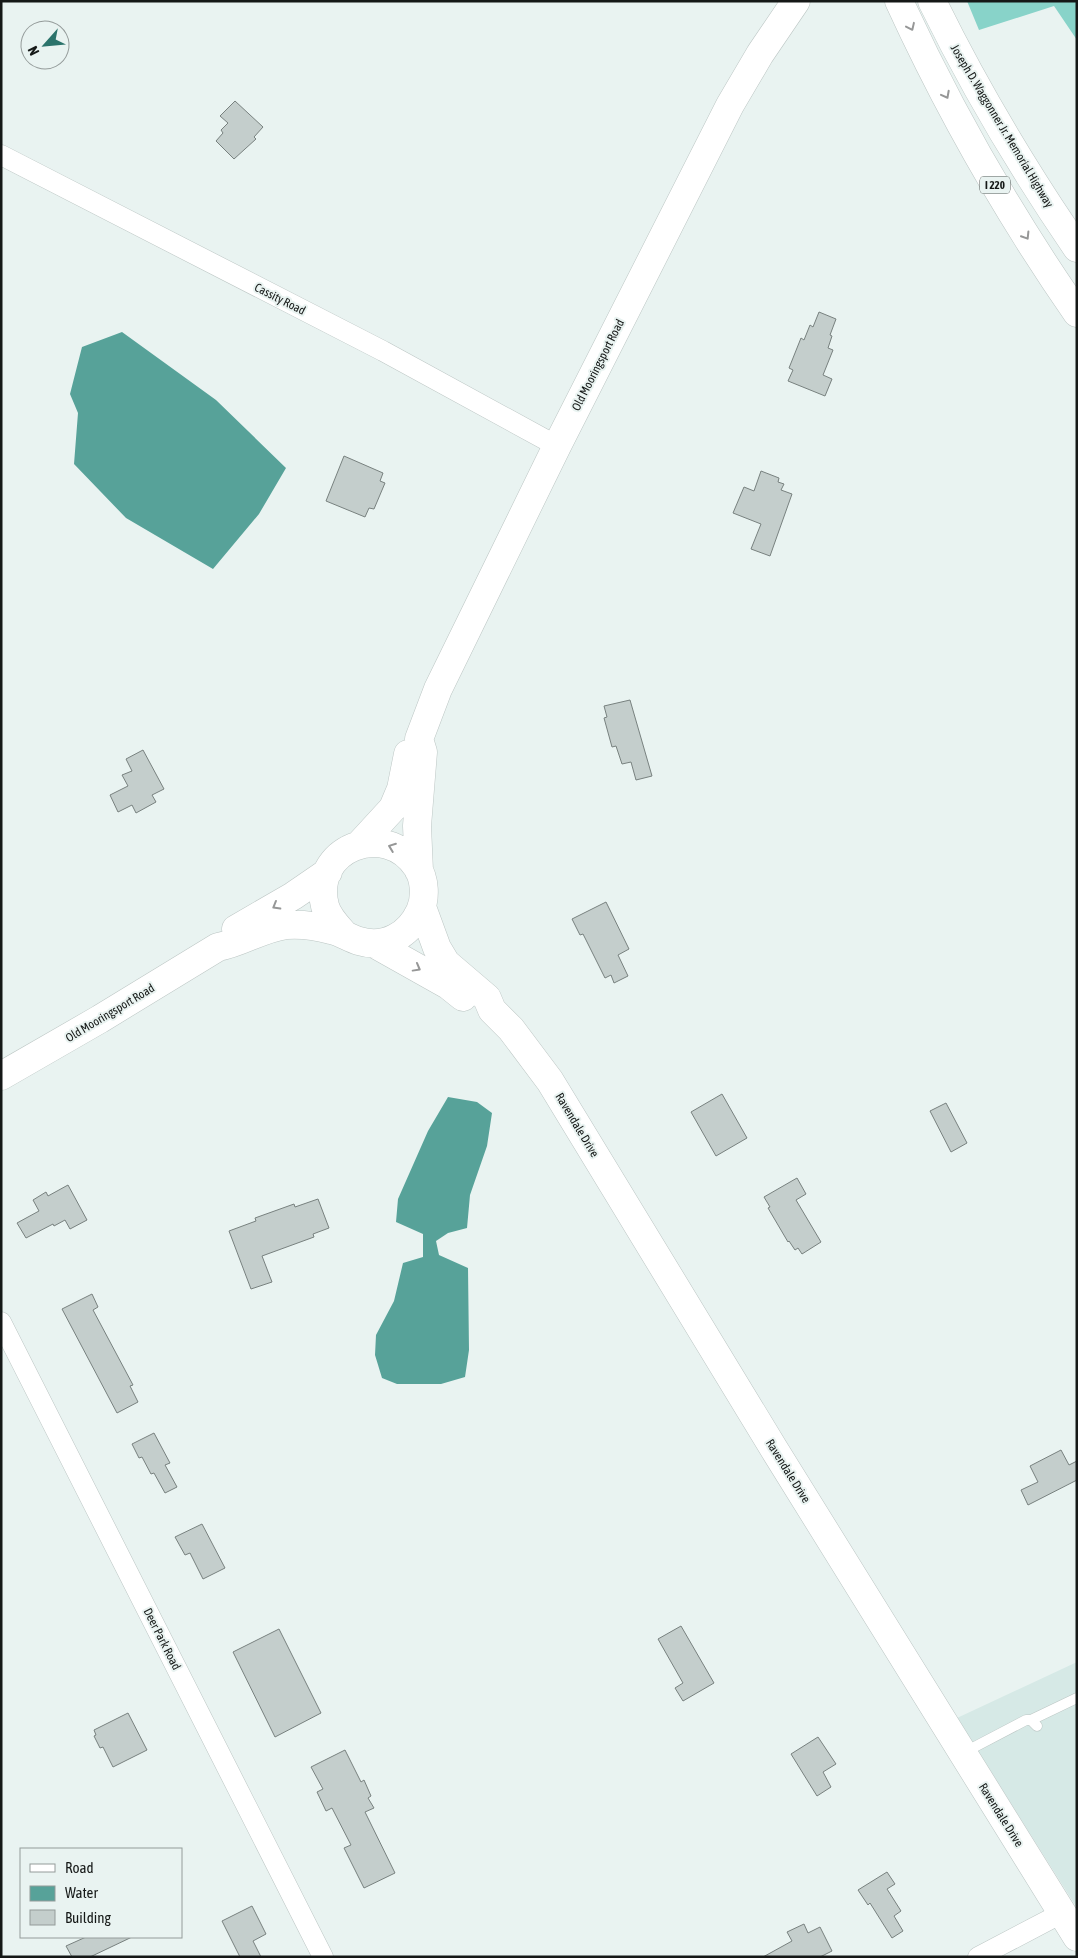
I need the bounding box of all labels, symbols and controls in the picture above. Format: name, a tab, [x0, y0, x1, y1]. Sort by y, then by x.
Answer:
north arrow	[20, 20, 70, 70]
one-way arrow	[904, 21, 914, 30]
street label: Joseph D. Waggonner Jr. Memorial Highway	[948, 42, 1056, 210]
text: N	[24, 44, 42, 58]
one-way arrow	[939, 89, 949, 98]
road number: I 220	[980, 176, 1010, 194]
one-way arrow	[1020, 230, 1030, 239]
street label: Cassity Road	[252, 280, 308, 318]
street label: Old Mooringsport Road	[569, 317, 627, 413]
one-way arrow	[388, 843, 397, 853]
one-way arrow	[273, 899, 282, 909]
one-way arrow	[412, 962, 421, 972]
street label: Old Mooringsport Road	[63, 981, 157, 1045]
street label: Ravendale Drive	[552, 1090, 602, 1160]
street label: Ravendale Drive	[763, 1437, 813, 1505]
street label: Deer Park Road	[140, 1606, 184, 1672]
street label: Ravendale Drive	[976, 1781, 1026, 1849]
legend	[20, 1848, 182, 1938]
text: Road	[65, 1859, 94, 1876]
text: Water	[65, 1884, 98, 1901]
text: Building	[65, 1909, 111, 1926]

